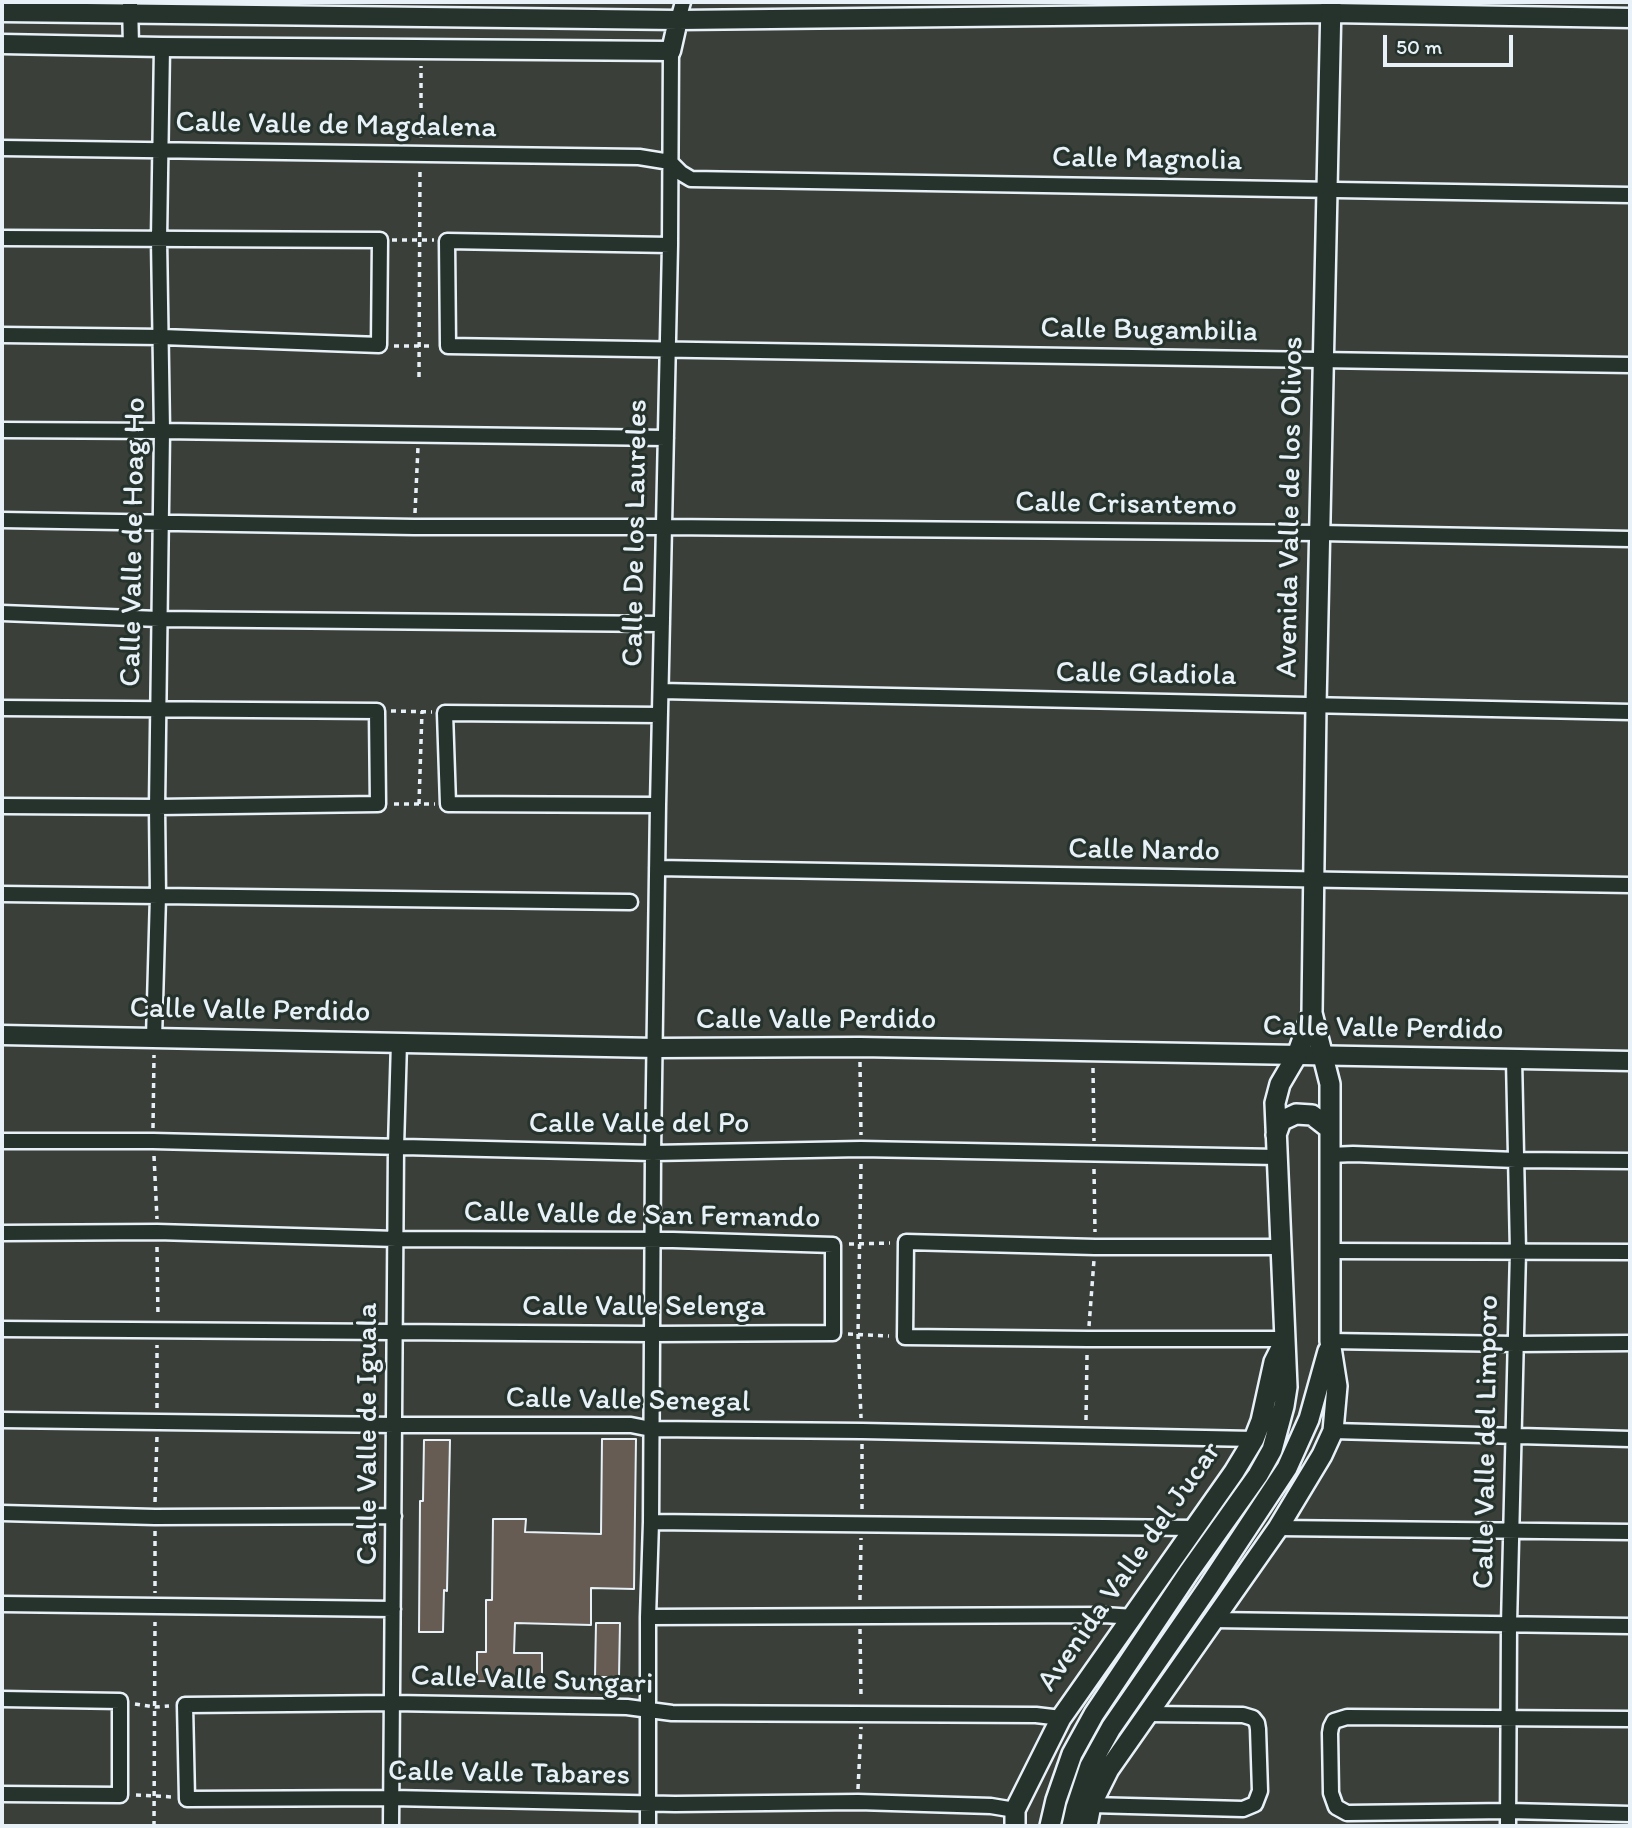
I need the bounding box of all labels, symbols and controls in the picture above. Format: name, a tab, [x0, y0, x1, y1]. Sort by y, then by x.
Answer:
scale bar	[1387, 21, 1516, 65]
text: 50 m	[1396, 34, 1442, 59]
street label: Calle Valle de Magdalena	[175, 105, 497, 147]
street label: Calle Magnolia	[1051, 140, 1243, 180]
street label: Calle Bugambilia	[1040, 311, 1258, 351]
street label: Avenida Valle de los Olivos	[1270, 336, 1312, 678]
street label: Calle Valle de Hoag Ho	[113, 397, 155, 687]
street label: Calle De los Laureles	[616, 399, 656, 667]
street label: Calle Crisantemo	[1015, 485, 1237, 525]
street label: Calle Gladiola	[1055, 655, 1237, 695]
street label: Calle Nardo	[1068, 832, 1220, 870]
street label: Calle Valle Perdido	[129, 991, 371, 1031]
street label: Calle Valle Perdido	[696, 1002, 936, 1038]
street label: Calle Valle Perdido	[1262, 1009, 1504, 1049]
street label: Calle Valle del Po	[529, 1106, 749, 1142]
street label: Calle Valle de San Fernando	[463, 1195, 821, 1237]
street label: Calle Valle Selenga	[522, 1289, 766, 1325]
street label: Calle Valle del Limporo	[1466, 1295, 1508, 1589]
street label: Calle Valle de Iguala	[350, 1303, 386, 1565]
street label: Calle Valle Senegal	[505, 1381, 751, 1421]
street label: Avenida Valle del Jucar	[1030, 1435, 1230, 1699]
street label: Calle Valle Sungari	[410, 1659, 654, 1703]
street label: Calle Valle Tabares	[388, 1754, 630, 1794]

